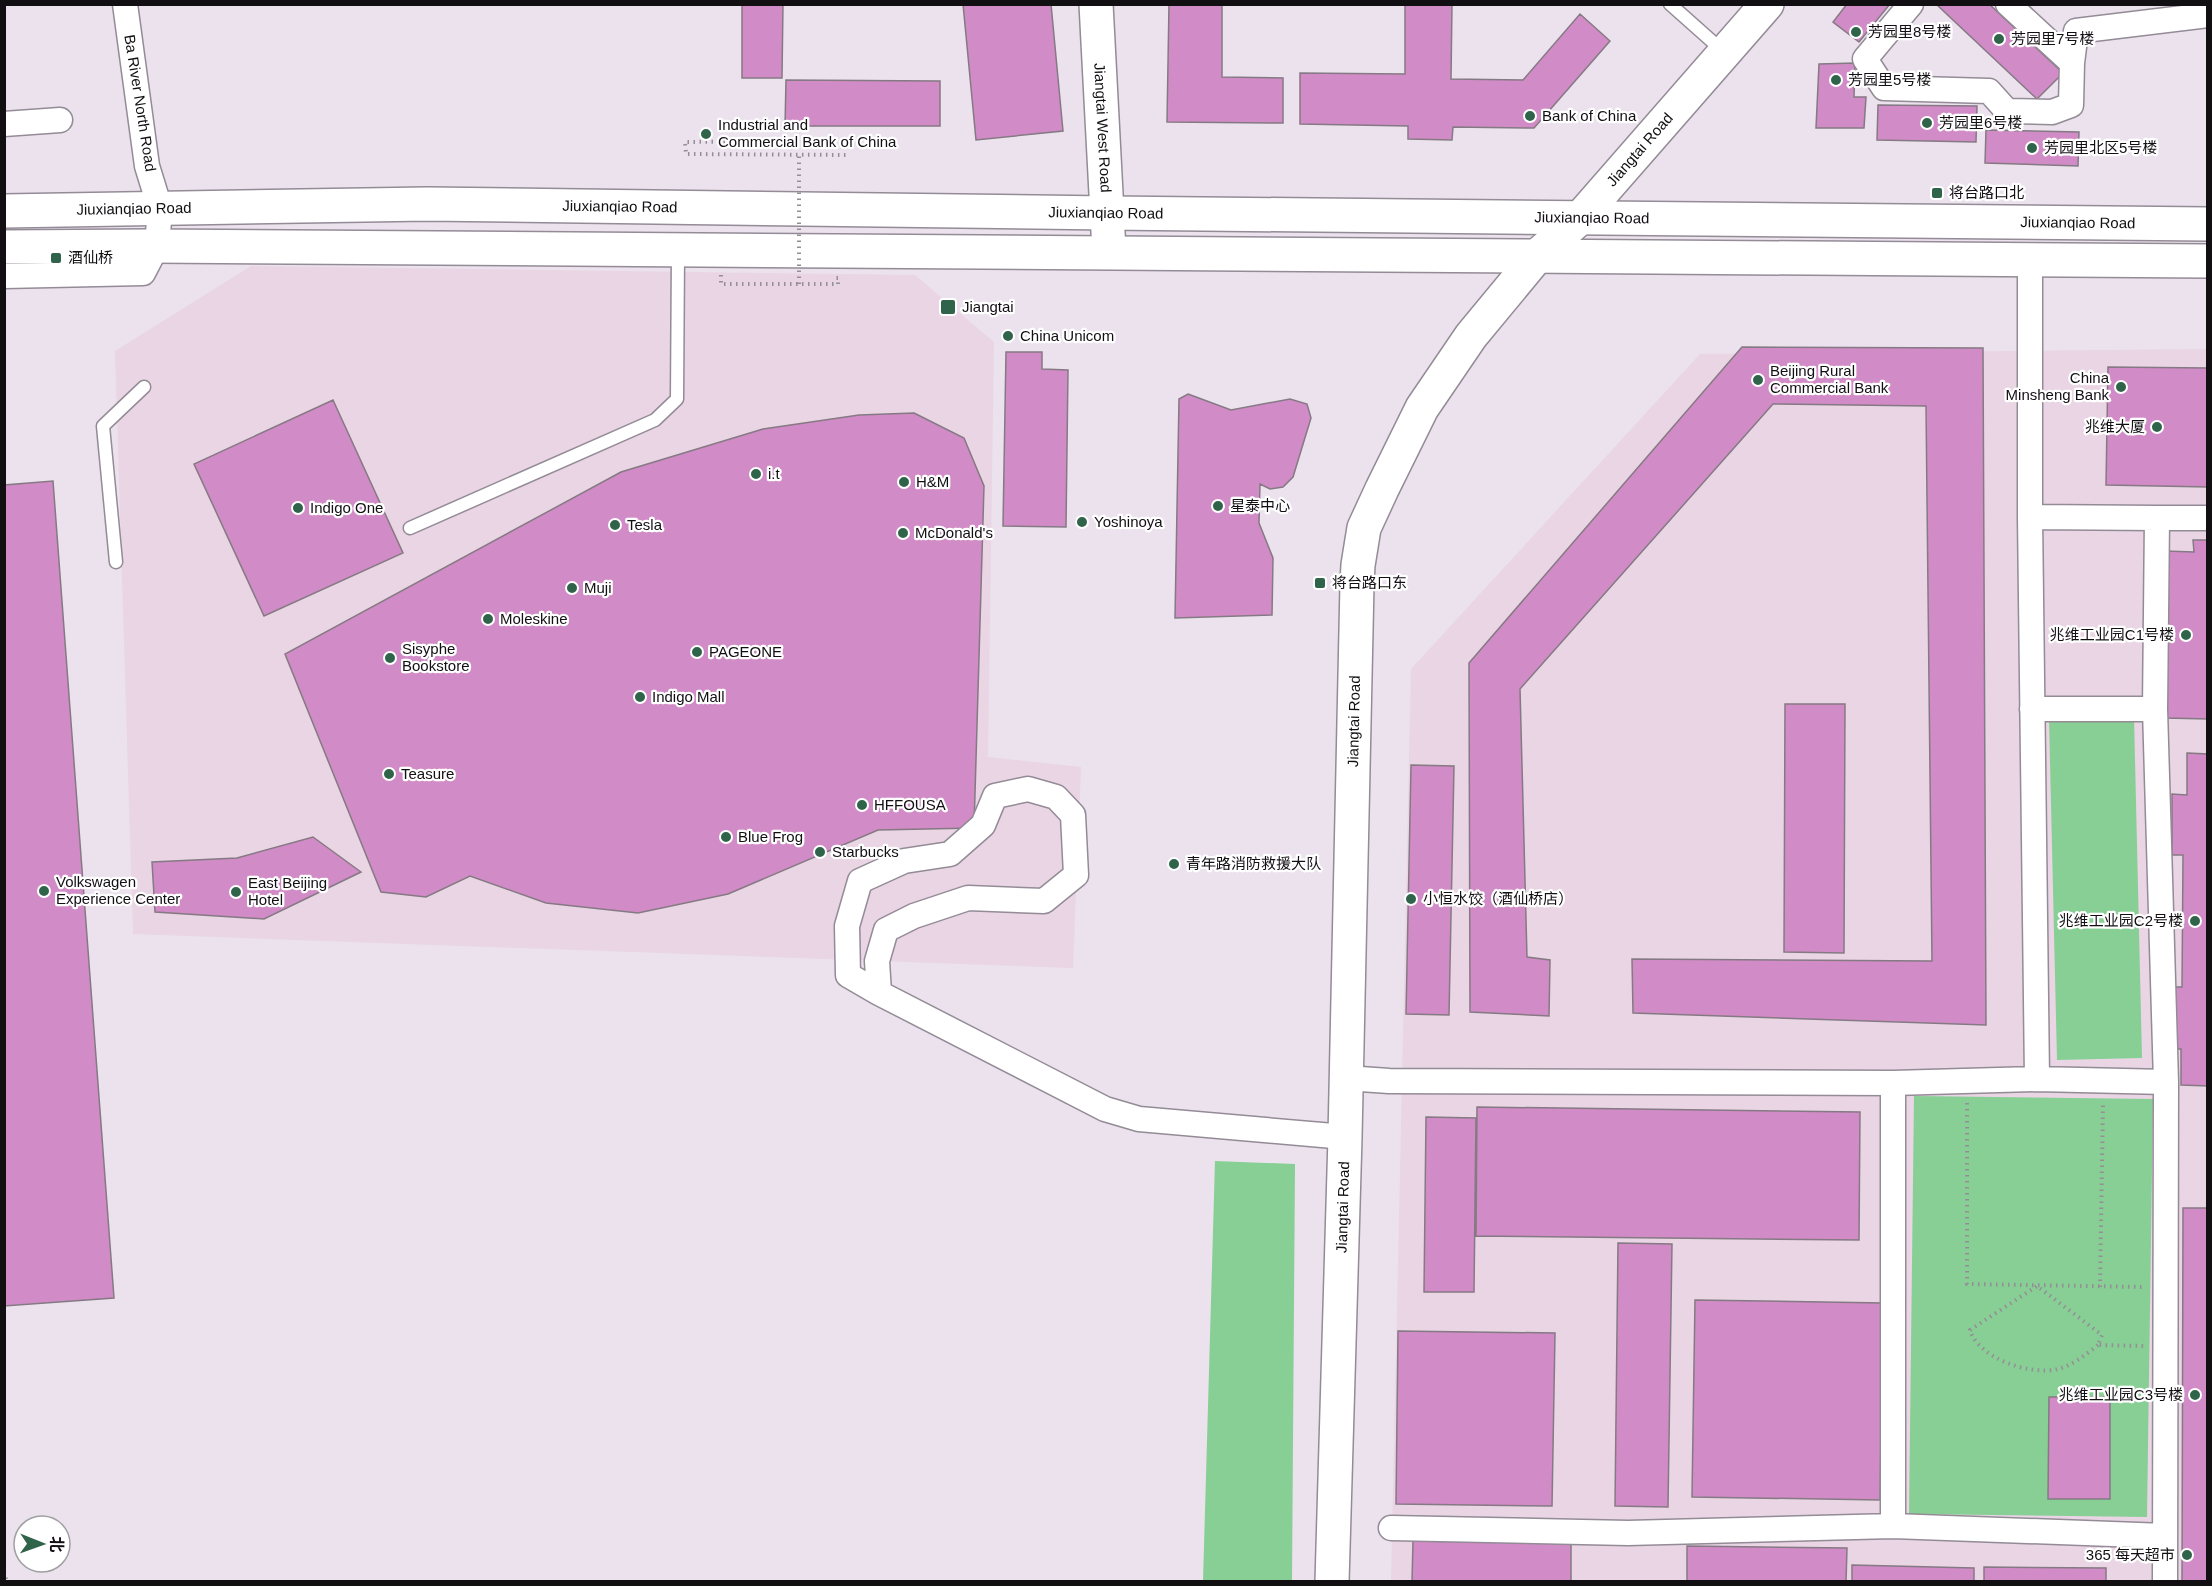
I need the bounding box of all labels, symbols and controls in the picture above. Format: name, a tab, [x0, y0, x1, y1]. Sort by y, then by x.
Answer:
place label: 芳园里8号楼	[1868, 23, 1951, 40]
marker: 芳园里8号楼	[1849, 25, 1863, 39]
place label: 芳园里7号楼	[2011, 30, 2094, 47]
marker: 芳园里7号楼	[1992, 32, 2006, 46]
street label: Ba River North Road	[121, 33, 160, 173]
street label: Jiangtai West Road	[1091, 63, 1115, 193]
place label: 芳园里5号楼	[1848, 71, 1931, 88]
marker: 芳园里5号楼	[1829, 73, 1843, 87]
place label: Bank of China	[1542, 107, 1637, 124]
marker: Bank of China	[1523, 109, 1537, 123]
street label: Jiangtai Road	[1603, 109, 1676, 190]
place label: 芳园里6号楼	[1939, 114, 2022, 131]
place label: Industrial and Commercial Bank of China	[718, 116, 897, 150]
marker: 芳园里6号楼	[1920, 116, 1934, 130]
marker: Industrial and Commercial Bank of China	[699, 127, 713, 141]
place label: 芳园里北区5号楼	[2044, 139, 2157, 156]
marker: 芳园里北区5号楼	[2025, 141, 2039, 155]
place label: 将台路口北	[1949, 184, 2024, 201]
marker: 将台路口北	[1930, 186, 1944, 200]
street label: Jiuxianqiao Road	[562, 197, 678, 215]
street label: Jiuxianqiao Road	[76, 199, 192, 218]
street label: Jiuxianqiao Road	[1048, 203, 1164, 222]
street label: Jiuxianqiao Road	[1534, 208, 1650, 226]
street label: Jiuxianqiao Road	[2020, 213, 2135, 231]
place label: 酒仙桥	[68, 249, 113, 266]
marker: 酒仙桥	[49, 251, 63, 265]
marker: Jiangtai	[939, 298, 957, 316]
place label: Jiangtai	[962, 298, 1014, 315]
place label: China Unicom	[1020, 327, 1114, 344]
marker: China Unicom	[1001, 329, 1015, 343]
place label: Beijing Rural Commercial Bank	[1770, 362, 1889, 396]
place label: China Minsheng Bank	[2006, 369, 2110, 403]
marker: Beijing Rural Commercial Bank	[1751, 373, 1765, 387]
marker: China Minsheng Bank	[2114, 380, 2128, 394]
place label: 兆维大厦	[2085, 418, 2145, 435]
marker: 兆维大厦	[2150, 420, 2164, 434]
place label: i.t	[768, 465, 781, 482]
marker: i.t	[749, 467, 763, 481]
place label: H&M	[916, 473, 949, 490]
marker: H&M	[897, 475, 911, 489]
place label: 星泰中心	[1230, 497, 1290, 514]
place label: Indigo One	[310, 499, 383, 516]
marker: 星泰中心	[1211, 499, 1225, 513]
marker: Indigo One	[291, 501, 305, 515]
place label: Yoshinoya	[1094, 513, 1163, 530]
marker: Yoshinoya	[1075, 515, 1089, 529]
place label: Tesla	[627, 516, 663, 533]
marker: Tesla	[608, 518, 622, 532]
place label: McDonald's	[915, 524, 993, 541]
marker: McDonald's	[896, 526, 910, 540]
place label: 将台路口东	[1332, 574, 1407, 591]
marker: 将台路口东	[1313, 576, 1327, 590]
place label: Muji	[584, 579, 612, 596]
marker: Muji	[565, 581, 579, 595]
place label: Moleskine	[500, 610, 568, 627]
marker: Moleskine	[481, 612, 495, 626]
place label: 兆维工业园C1号楼	[2050, 626, 2174, 643]
marker: 兆维工业园C1号楼	[2179, 628, 2193, 642]
place label: Sisyphe Bookstore	[402, 640, 470, 674]
place label: PAGEONE	[709, 643, 782, 660]
marker: PAGEONE	[690, 645, 704, 659]
marker: Sisyphe Bookstore	[383, 651, 397, 665]
street label: Jiangtai Road	[1344, 675, 1363, 767]
place label: Indigo Mall	[652, 688, 725, 705]
marker: Indigo Mall	[633, 690, 647, 704]
place label: Teasure	[401, 765, 454, 782]
marker: Teasure	[382, 767, 396, 781]
place label: HFFOUSA	[874, 796, 946, 813]
marker: HFFOUSA	[855, 798, 869, 812]
place label: Blue Frog	[738, 828, 803, 845]
marker: Blue Frog	[719, 830, 733, 844]
place label: Starbucks	[832, 843, 899, 860]
marker: Starbucks	[813, 845, 827, 859]
place label: 青年路消防救援大队	[1186, 855, 1321, 872]
marker: 青年路消防救援大队	[1167, 857, 1181, 871]
place label: Volkswagen Experience Center	[56, 873, 180, 907]
place label: East Beijing Hotel	[248, 874, 327, 908]
marker: Volkswagen Experience Center	[37, 884, 51, 898]
marker: East Beijing Hotel	[229, 885, 243, 899]
place label: 小恒水饺（酒仙桥店）	[1423, 890, 1573, 907]
marker: 小恒水饺（酒仙桥店）	[1404, 892, 1418, 906]
place label: 兆维工业园C2号楼	[2059, 912, 2183, 929]
marker: 兆维工业园C2号楼	[2188, 914, 2202, 928]
street label: Jiangtai Road	[1333, 1161, 1352, 1253]
place label: 兆维工业园C3号楼	[2059, 1386, 2183, 1403]
marker: 兆维工业园C3号楼	[2188, 1388, 2202, 1402]
north arrow	[12, 1514, 72, 1574]
text: 北	[48, 1536, 65, 1552]
place label: 365 每天超市	[2086, 1546, 2175, 1563]
marker: 365 每天超市	[2180, 1548, 2194, 1562]

